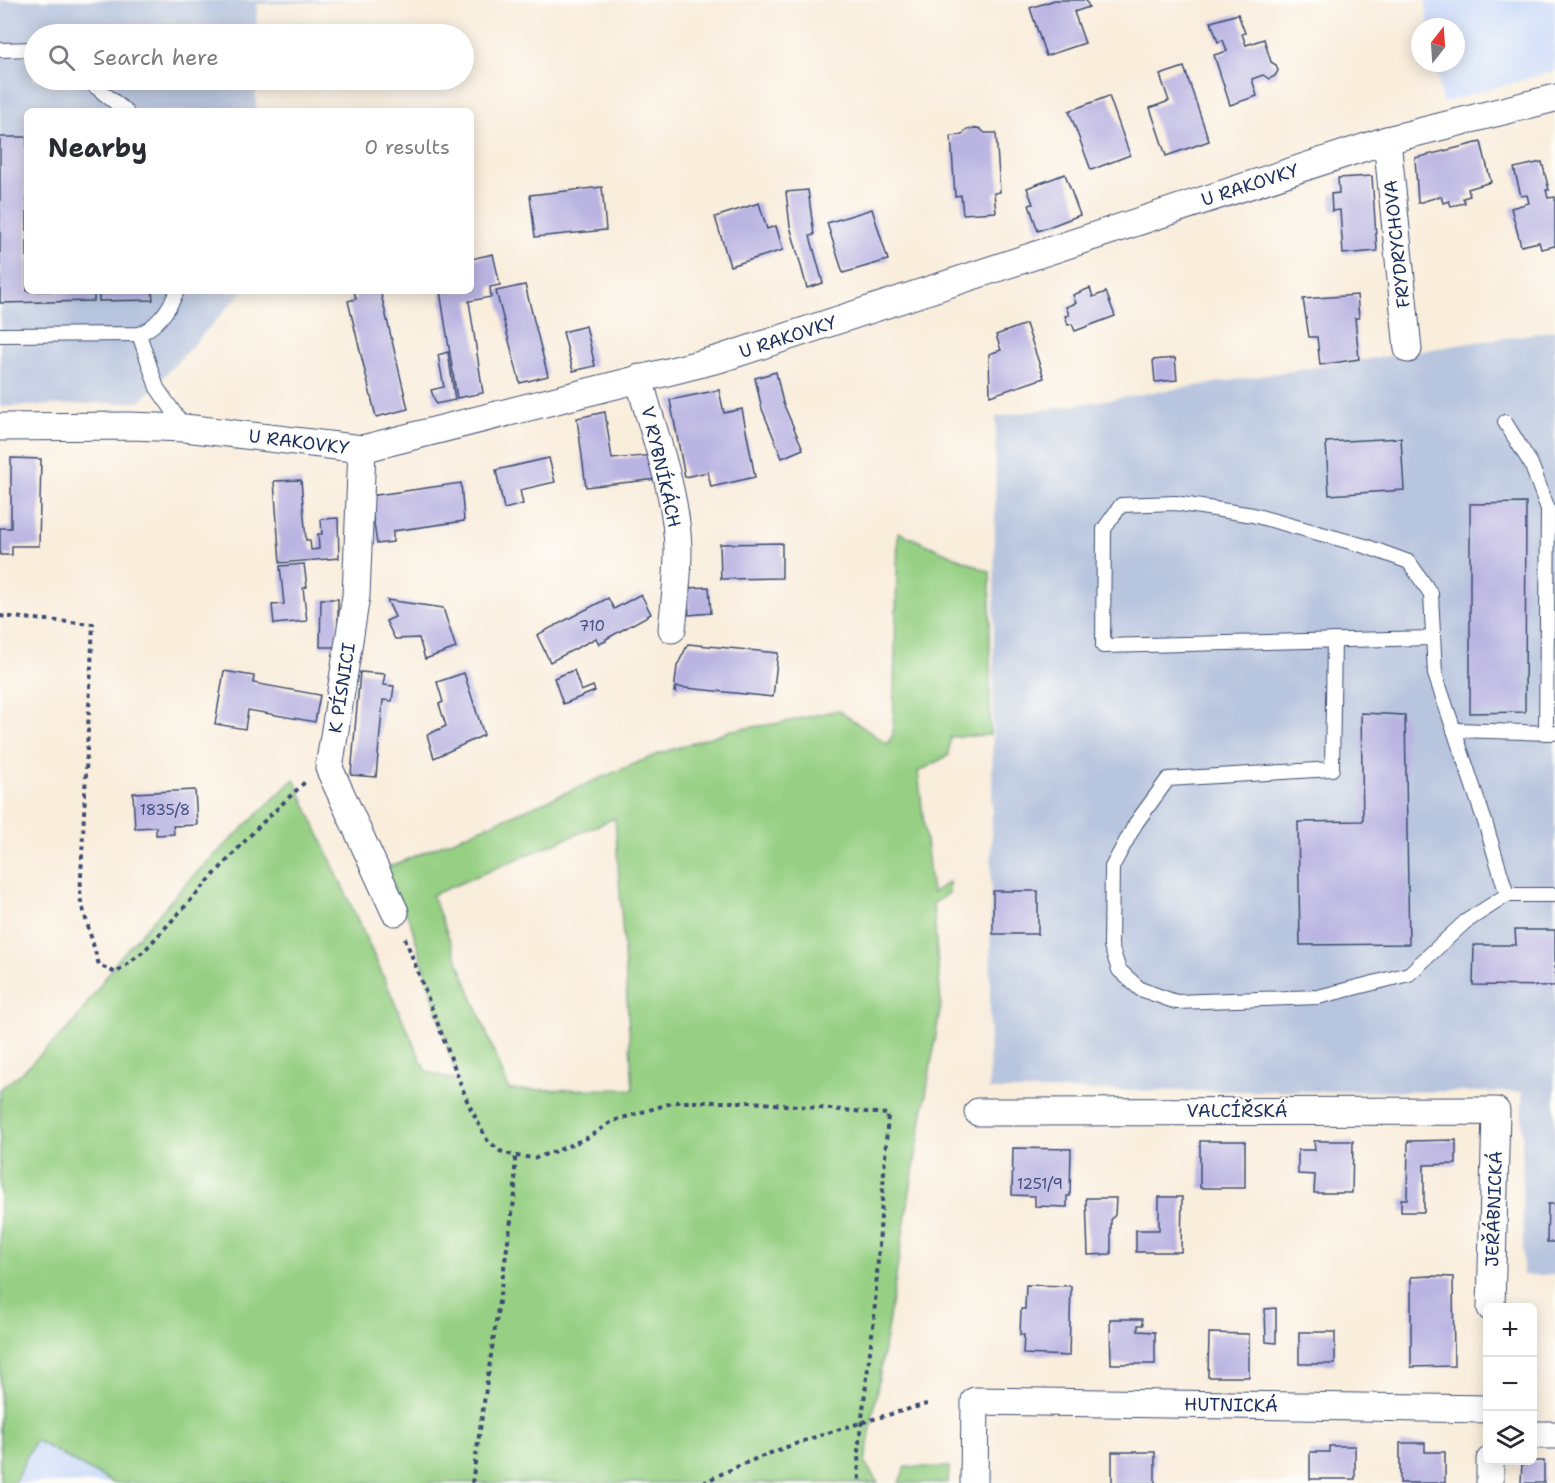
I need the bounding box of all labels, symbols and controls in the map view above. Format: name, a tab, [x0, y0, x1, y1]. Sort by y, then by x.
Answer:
north arrow	[1411, 18, 1465, 72]
search box	[24, 24, 474, 90]
icon: search	[45, 41, 78, 74]
text: Search here	[93, 43, 219, 72]
text: Nearby	[48, 130, 147, 165]
text: 0 results	[364, 134, 450, 160]
street label: U RAKOVKY	[1198, 158, 1302, 212]
street label: FRYDRYCHOVA	[1378, 179, 1416, 309]
street label: U RAKOVKY	[736, 310, 840, 364]
street label: V RYBNÍKÁCH	[635, 404, 687, 530]
street label: U RAKOVKY	[247, 424, 351, 460]
house number: 710	[579, 616, 605, 636]
street label: K PÍSNICI	[323, 641, 361, 735]
house number: 1835/8	[140, 800, 190, 820]
street label: VALCÍŘSKÁ	[1186, 1099, 1288, 1123]
street label: JEŘÁBNICKÁ	[1480, 1151, 1508, 1267]
house number: 1251/9	[1017, 1174, 1063, 1194]
map controls	[1483, 1303, 1537, 1465]
button: +	[1483, 1303, 1537, 1357]
button: −	[1483, 1357, 1537, 1411]
street label: HUTNICKÁ	[1184, 1392, 1278, 1418]
button: layers	[1483, 1411, 1537, 1465]

